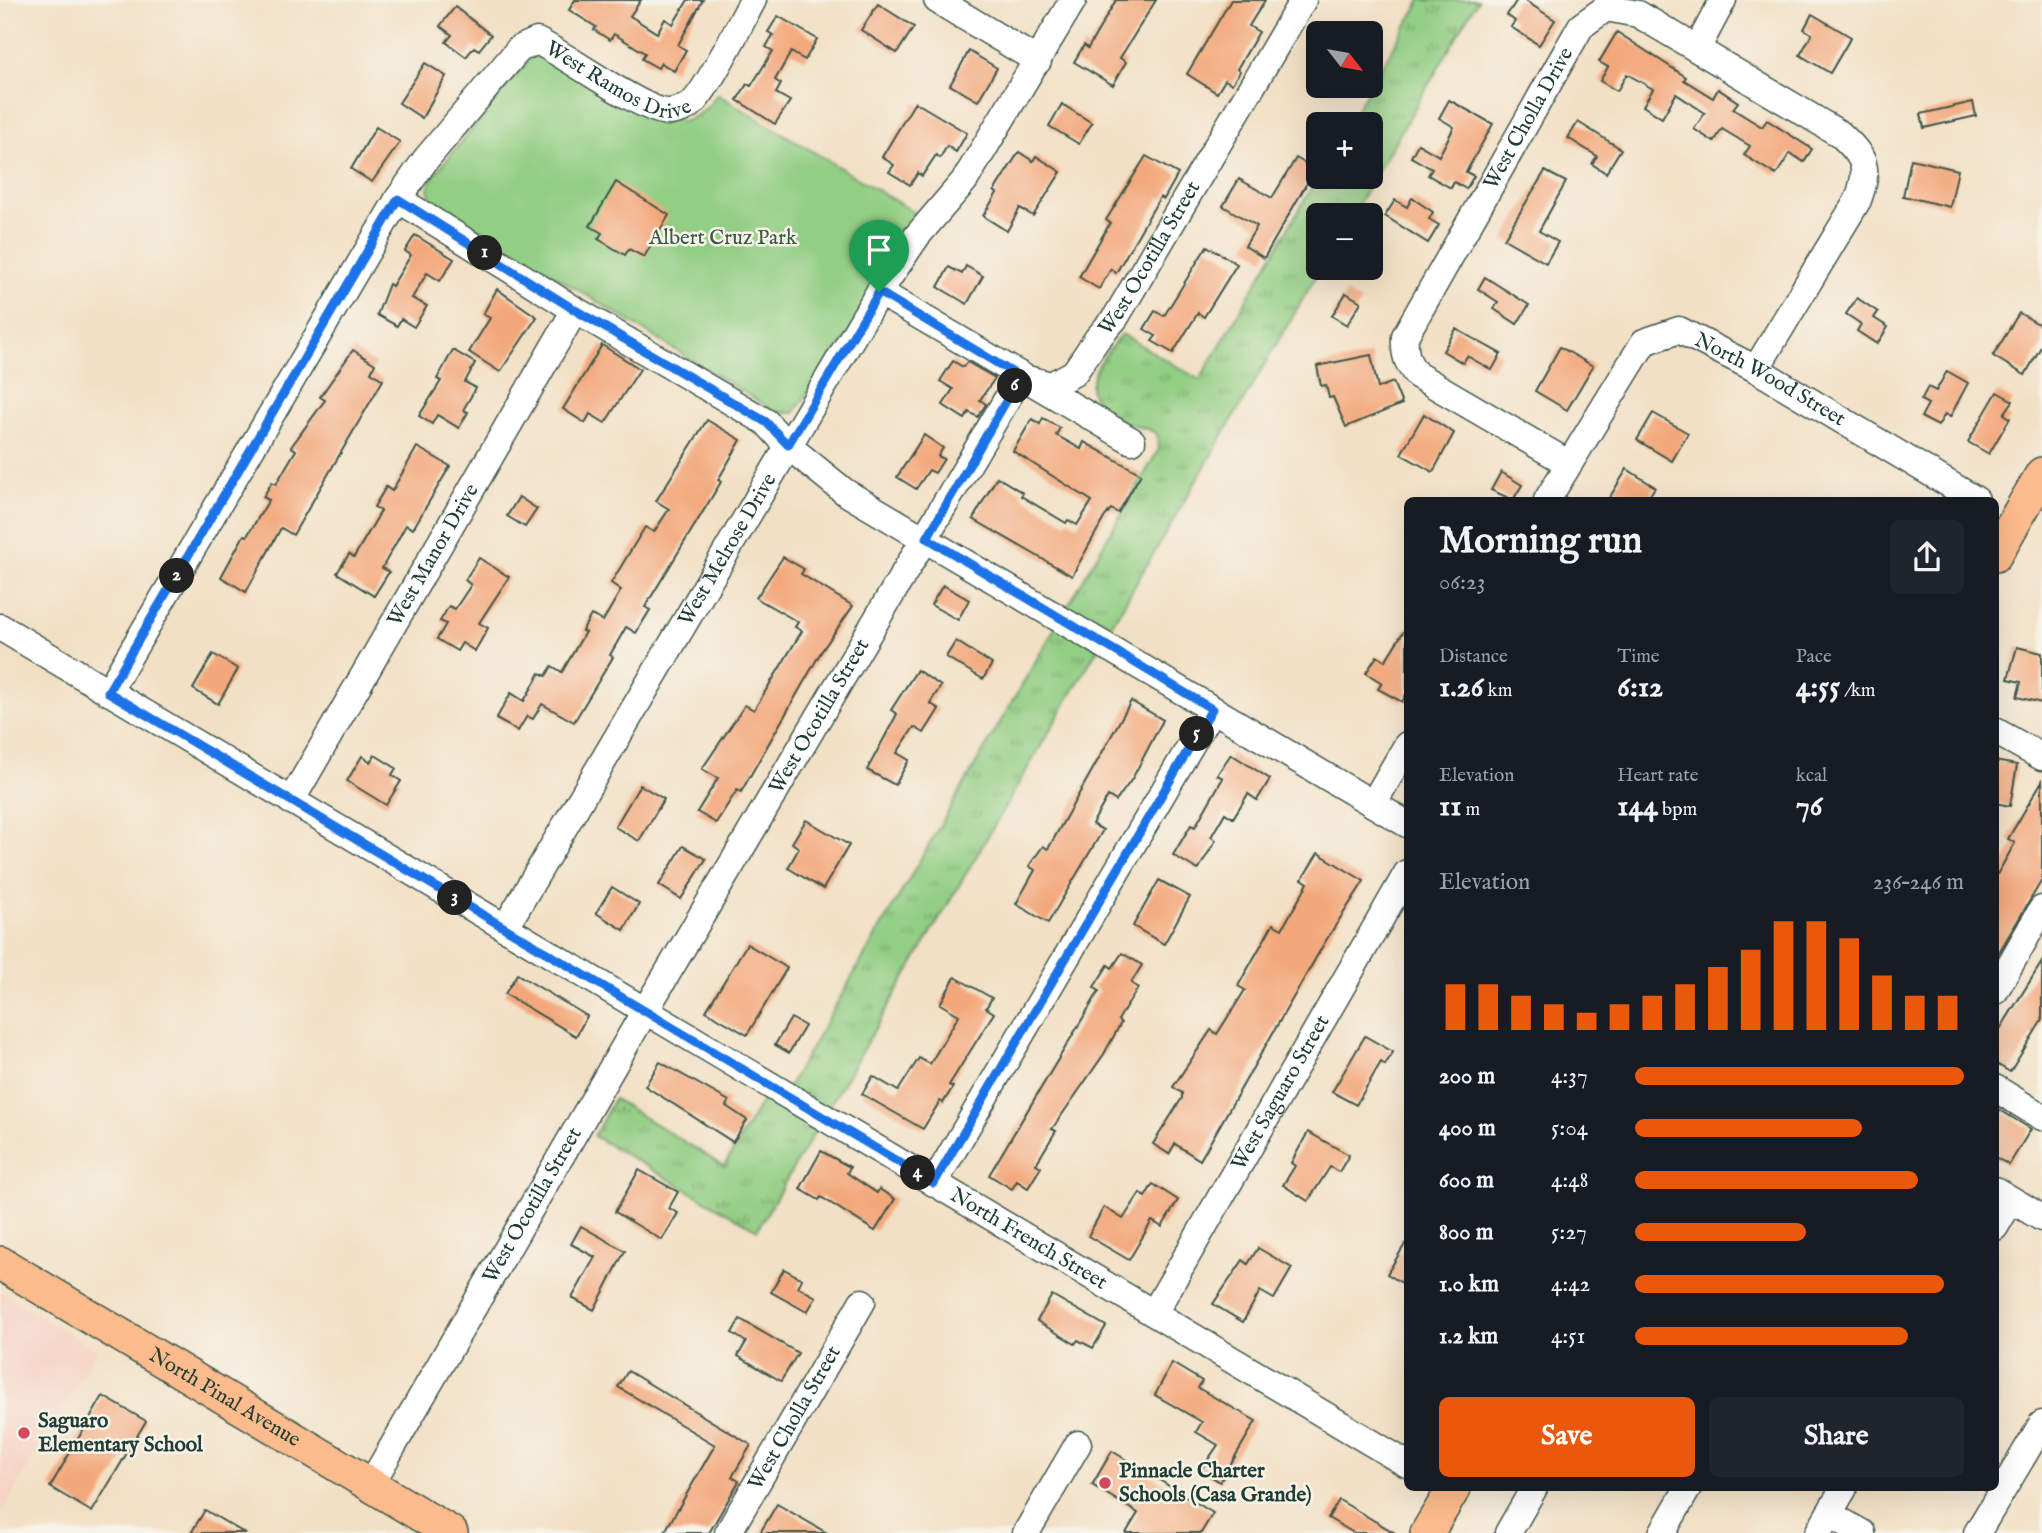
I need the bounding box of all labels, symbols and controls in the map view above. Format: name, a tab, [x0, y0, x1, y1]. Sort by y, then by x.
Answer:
north arrow	[1306, 21, 1382, 98]
map controls	[1306, 21, 1383, 280]
street label: West Ramos Drive	[540, 35, 696, 126]
street label: West Cholla Drive	[1477, 42, 1580, 194]
button: +	[1306, 112, 1383, 189]
street label: West Ocotilla Street	[1093, 176, 1207, 341]
button: −	[1306, 203, 1383, 280]
pin	[849, 220, 909, 292]
park label: Albert Cruz Park	[648, 225, 798, 252]
icon: arrive	[860, 231, 898, 269]
pin: 1	[468, 236, 503, 270]
text: 1	[481, 240, 488, 264]
street label: North Wood Street	[1690, 327, 1850, 433]
pin: 6	[998, 368, 1032, 404]
text: 6	[1010, 373, 1019, 397]
street label: West Melrose Drive	[672, 468, 783, 631]
street label: West Manor Drive	[381, 479, 485, 631]
text: Morning run	[1439, 518, 1642, 566]
button: share	[1890, 520, 1964, 594]
pin: 2	[160, 558, 194, 594]
text: 2	[172, 563, 181, 587]
text: 06:23	[1439, 568, 1485, 597]
street label: West Ocotilla Street	[763, 634, 876, 799]
text: Distance	[1439, 645, 1508, 669]
text: Time	[1617, 645, 1660, 669]
text: Pace	[1796, 645, 1832, 669]
text: 1.26	[1439, 669, 1483, 707]
text: 6:12	[1617, 669, 1663, 707]
text: 4:55	[1796, 669, 1840, 707]
text: km	[1483, 679, 1512, 703]
text: /km	[1840, 679, 1875, 703]
pin: 5	[1180, 716, 1214, 752]
text: 5	[1193, 721, 1200, 745]
text: Elevation	[1439, 764, 1514, 788]
text: Heart rate	[1617, 764, 1698, 788]
text: kcal	[1796, 764, 1827, 788]
text: 11	[1439, 788, 1461, 826]
text: 144	[1617, 788, 1658, 826]
text: 76	[1796, 788, 1822, 826]
text: m	[1461, 798, 1480, 822]
text: bpm	[1658, 798, 1697, 822]
text: Elevation	[1439, 868, 1530, 897]
text: 236–246 m	[1873, 868, 1964, 897]
pin: 3	[438, 880, 472, 916]
text: 3	[451, 885, 458, 909]
street label: West Saguaro Street	[1225, 1010, 1336, 1175]
text: 200 m	[1439, 1062, 1495, 1091]
text: 4:37	[1551, 1062, 1588, 1091]
text: 400 m	[1439, 1114, 1496, 1143]
text: 5:04	[1551, 1114, 1588, 1143]
street label: West Ocotilla Street	[477, 1123, 588, 1288]
pin: 4	[900, 1156, 936, 1190]
text: 4	[913, 1160, 922, 1184]
text: 600 m	[1439, 1166, 1494, 1195]
text: 4:48	[1551, 1166, 1589, 1195]
street label: North French Street	[945, 1182, 1112, 1296]
text: 800 m	[1439, 1218, 1493, 1247]
text: 5:27	[1551, 1218, 1587, 1247]
text: 1.0 km	[1439, 1270, 1499, 1299]
text: 4:42	[1551, 1270, 1590, 1299]
text: 1.2 km	[1439, 1322, 1498, 1351]
text: 4:51	[1551, 1322, 1585, 1351]
street label: West Cholla Street	[742, 1341, 847, 1495]
street label: North Pinal Avenue	[144, 1342, 306, 1454]
button: Save	[1439, 1397, 1695, 1477]
button: Share	[1709, 1397, 1964, 1477]
place label: Saguaro Elementary School	[38, 1408, 204, 1459]
marker: Saguaro Elementary School	[16, 1425, 32, 1441]
place label: Pinnacle Charter Schools (Casa Grande)	[1119, 1458, 1312, 1509]
marker: Pinnacle Charter Schools (Casa Grande)	[1097, 1475, 1113, 1491]

